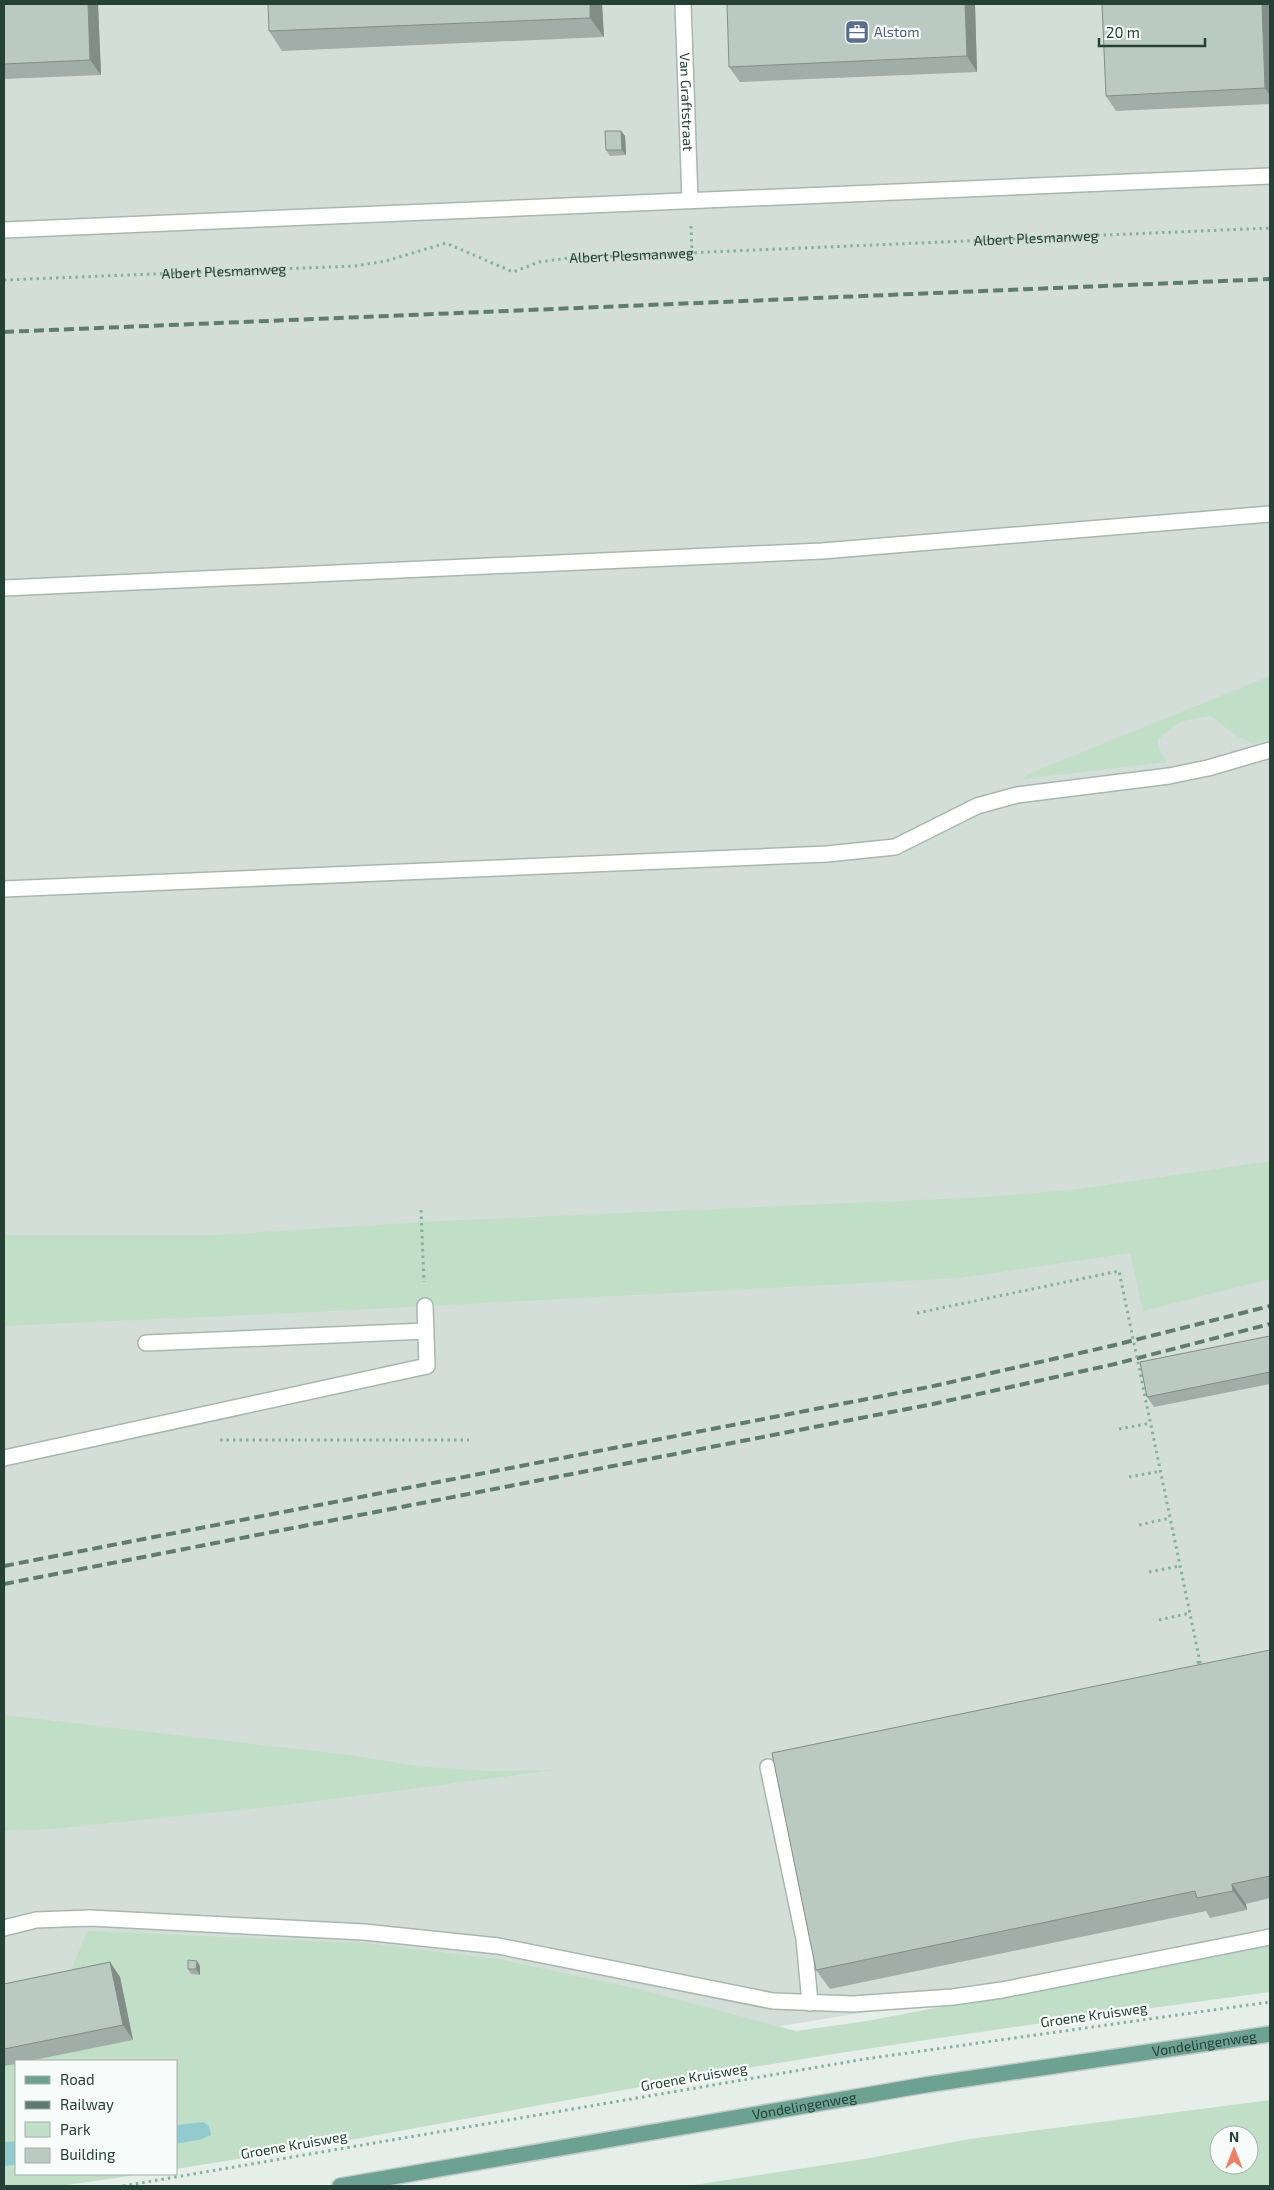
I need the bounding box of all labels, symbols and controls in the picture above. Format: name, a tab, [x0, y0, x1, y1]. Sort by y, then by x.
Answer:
scale bar	[1099, 15, 1205, 47]
office icon: Alstom	[844, 19, 870, 45]
place label: Alstom	[874, 23, 920, 40]
text: 20 m	[1106, 23, 1140, 41]
street label: Van Graftstraat	[677, 52, 697, 152]
street label: Albert Plesmanweg	[974, 226, 1099, 249]
street label: Albert Plesmanweg	[569, 244, 694, 266]
street label: Albert Plesmanweg	[161, 260, 287, 282]
street label: Groene Kruisweg	[1039, 1999, 1149, 2030]
street label: Vondelingenweg	[1151, 2027, 1258, 2059]
street label: Groene Kruisweg	[639, 2059, 749, 2094]
legend	[15, 2060, 178, 2175]
text: Road	[60, 2070, 95, 2088]
street label: Vondelingenweg	[751, 2088, 858, 2123]
text: Railway	[60, 2095, 114, 2113]
text: Park	[60, 2120, 91, 2138]
north arrow	[1209, 2125, 1259, 2175]
street label: Groene Kruisweg	[239, 2127, 349, 2162]
text: N	[1229, 2128, 1239, 2145]
text: Building	[60, 2145, 116, 2163]

